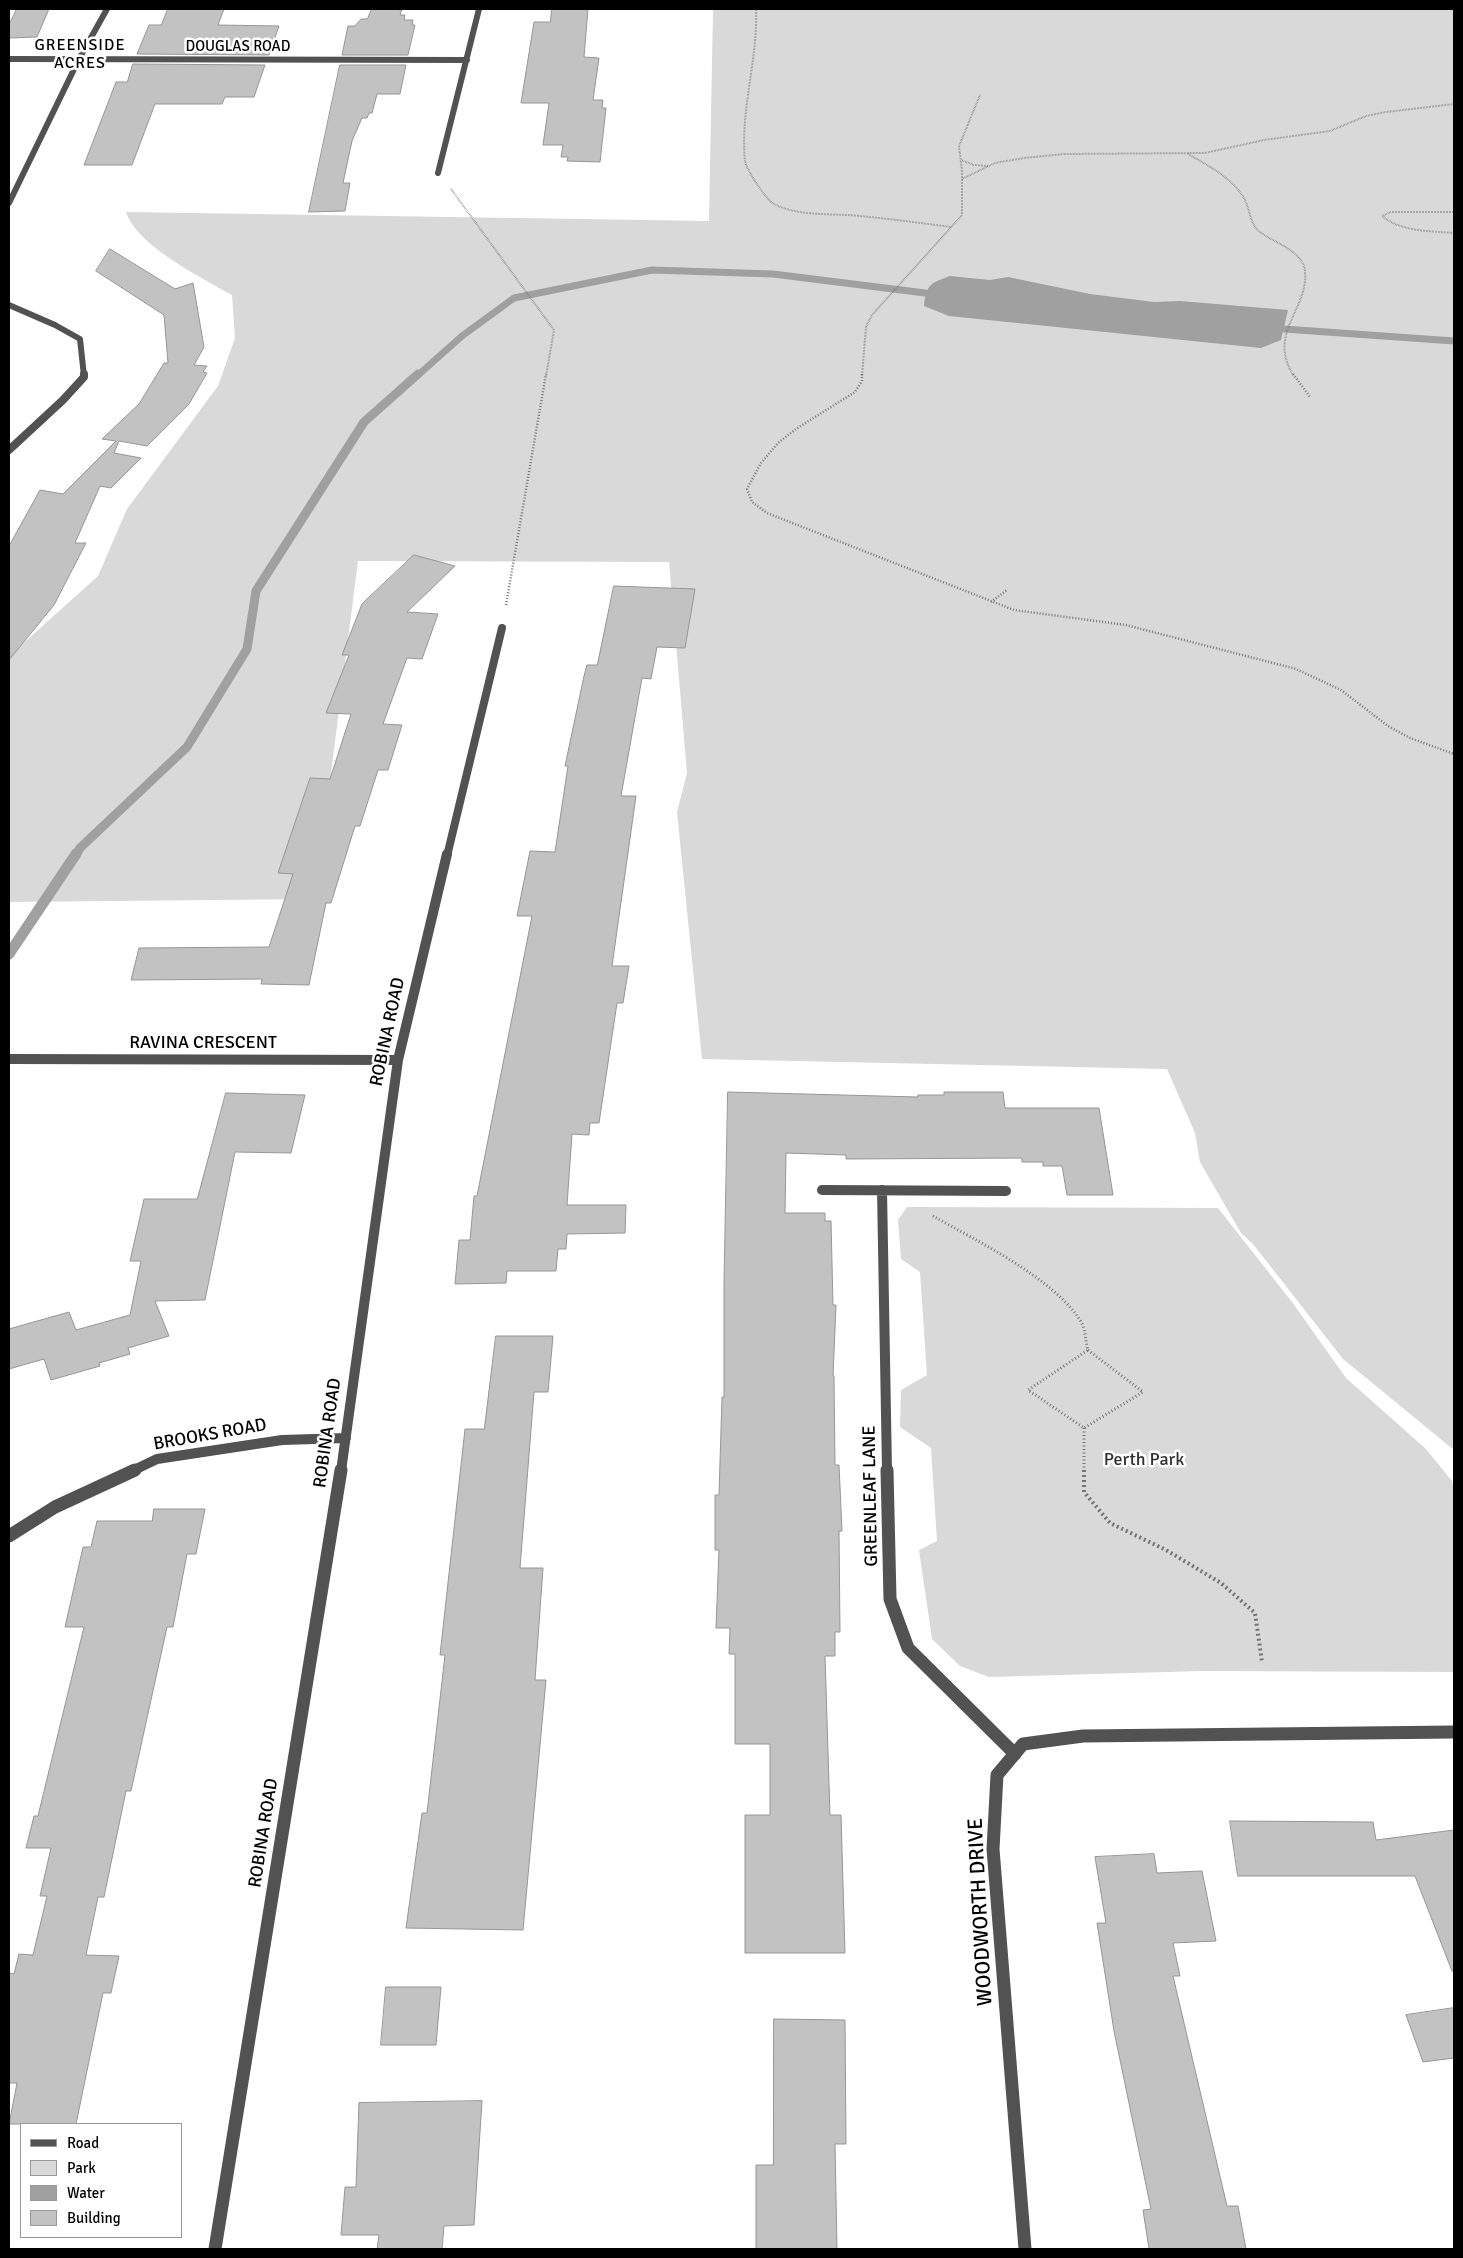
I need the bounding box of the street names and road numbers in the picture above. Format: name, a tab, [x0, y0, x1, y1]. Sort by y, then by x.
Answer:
street label: DOUGLAS ROAD	[186, 38, 290, 56]
street label: ROBINA ROAD	[366, 976, 410, 1088]
street label: RAVINA CRESCENT	[129, 1032, 277, 1054]
street label: ROBINA ROAD	[310, 1377, 346, 1489]
street label: BROOKS ROAD	[152, 1414, 268, 1456]
street label: GREENLEAF LANE	[859, 1425, 883, 1567]
street label: ROBINA ROAD	[245, 1777, 283, 1889]
street label: WOODWORTH DRIVE	[963, 1817, 999, 2007]

